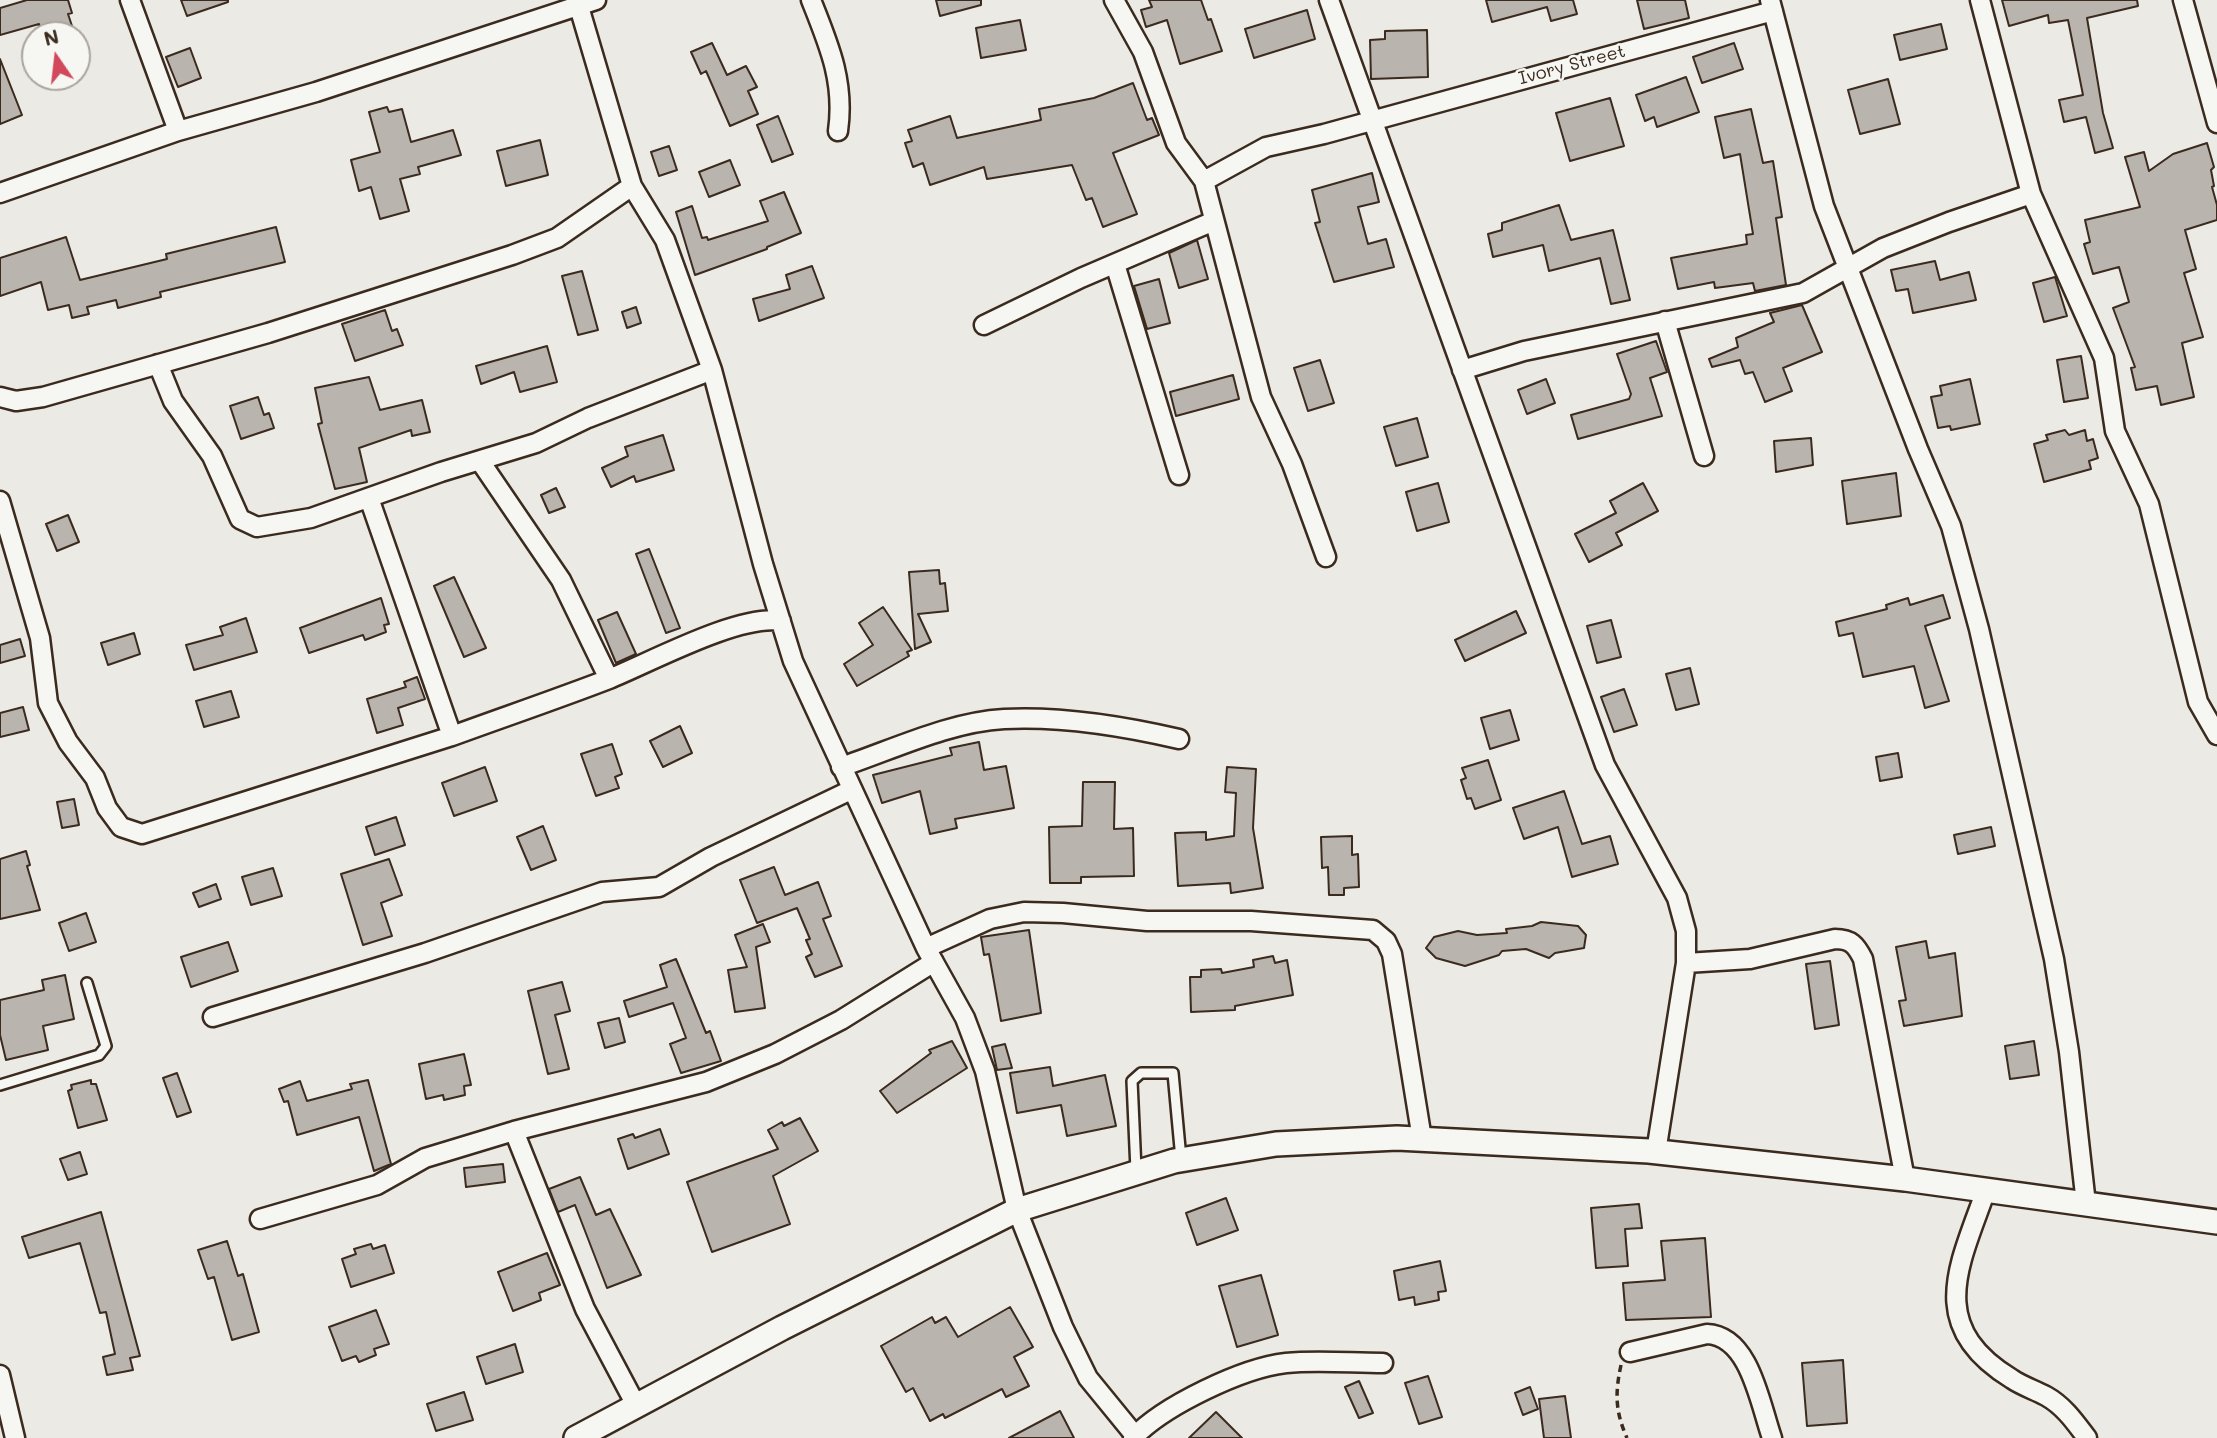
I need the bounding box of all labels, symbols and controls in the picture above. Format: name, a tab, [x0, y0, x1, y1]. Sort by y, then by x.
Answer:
north arrow	[21, 21, 91, 91]
text: N	[41, 23, 61, 51]
street label: Ivory Street	[1516, 40, 1628, 90]

